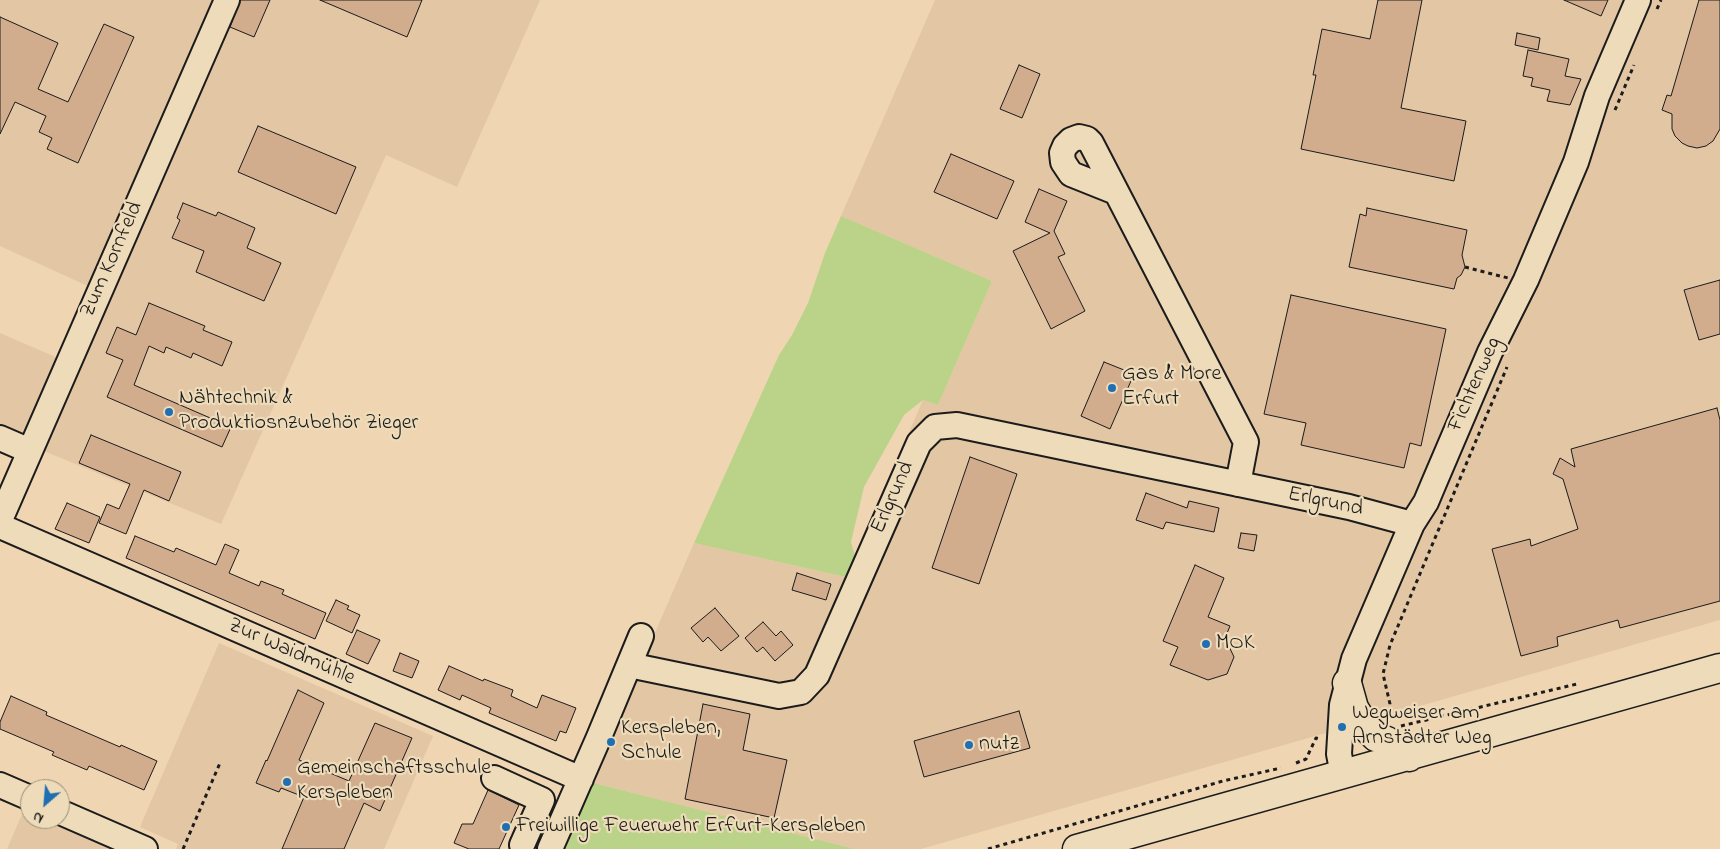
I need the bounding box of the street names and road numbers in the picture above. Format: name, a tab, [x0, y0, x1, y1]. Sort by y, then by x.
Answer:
street label: Zum Kornfeld	[76, 198, 150, 322]
street label: Fichtenweg	[1443, 334, 1509, 436]
street label: Erlgrund	[866, 458, 922, 538]
street label: Erlgrund	[1285, 482, 1365, 524]
street label: Zur Waidmühle	[223, 613, 359, 693]

